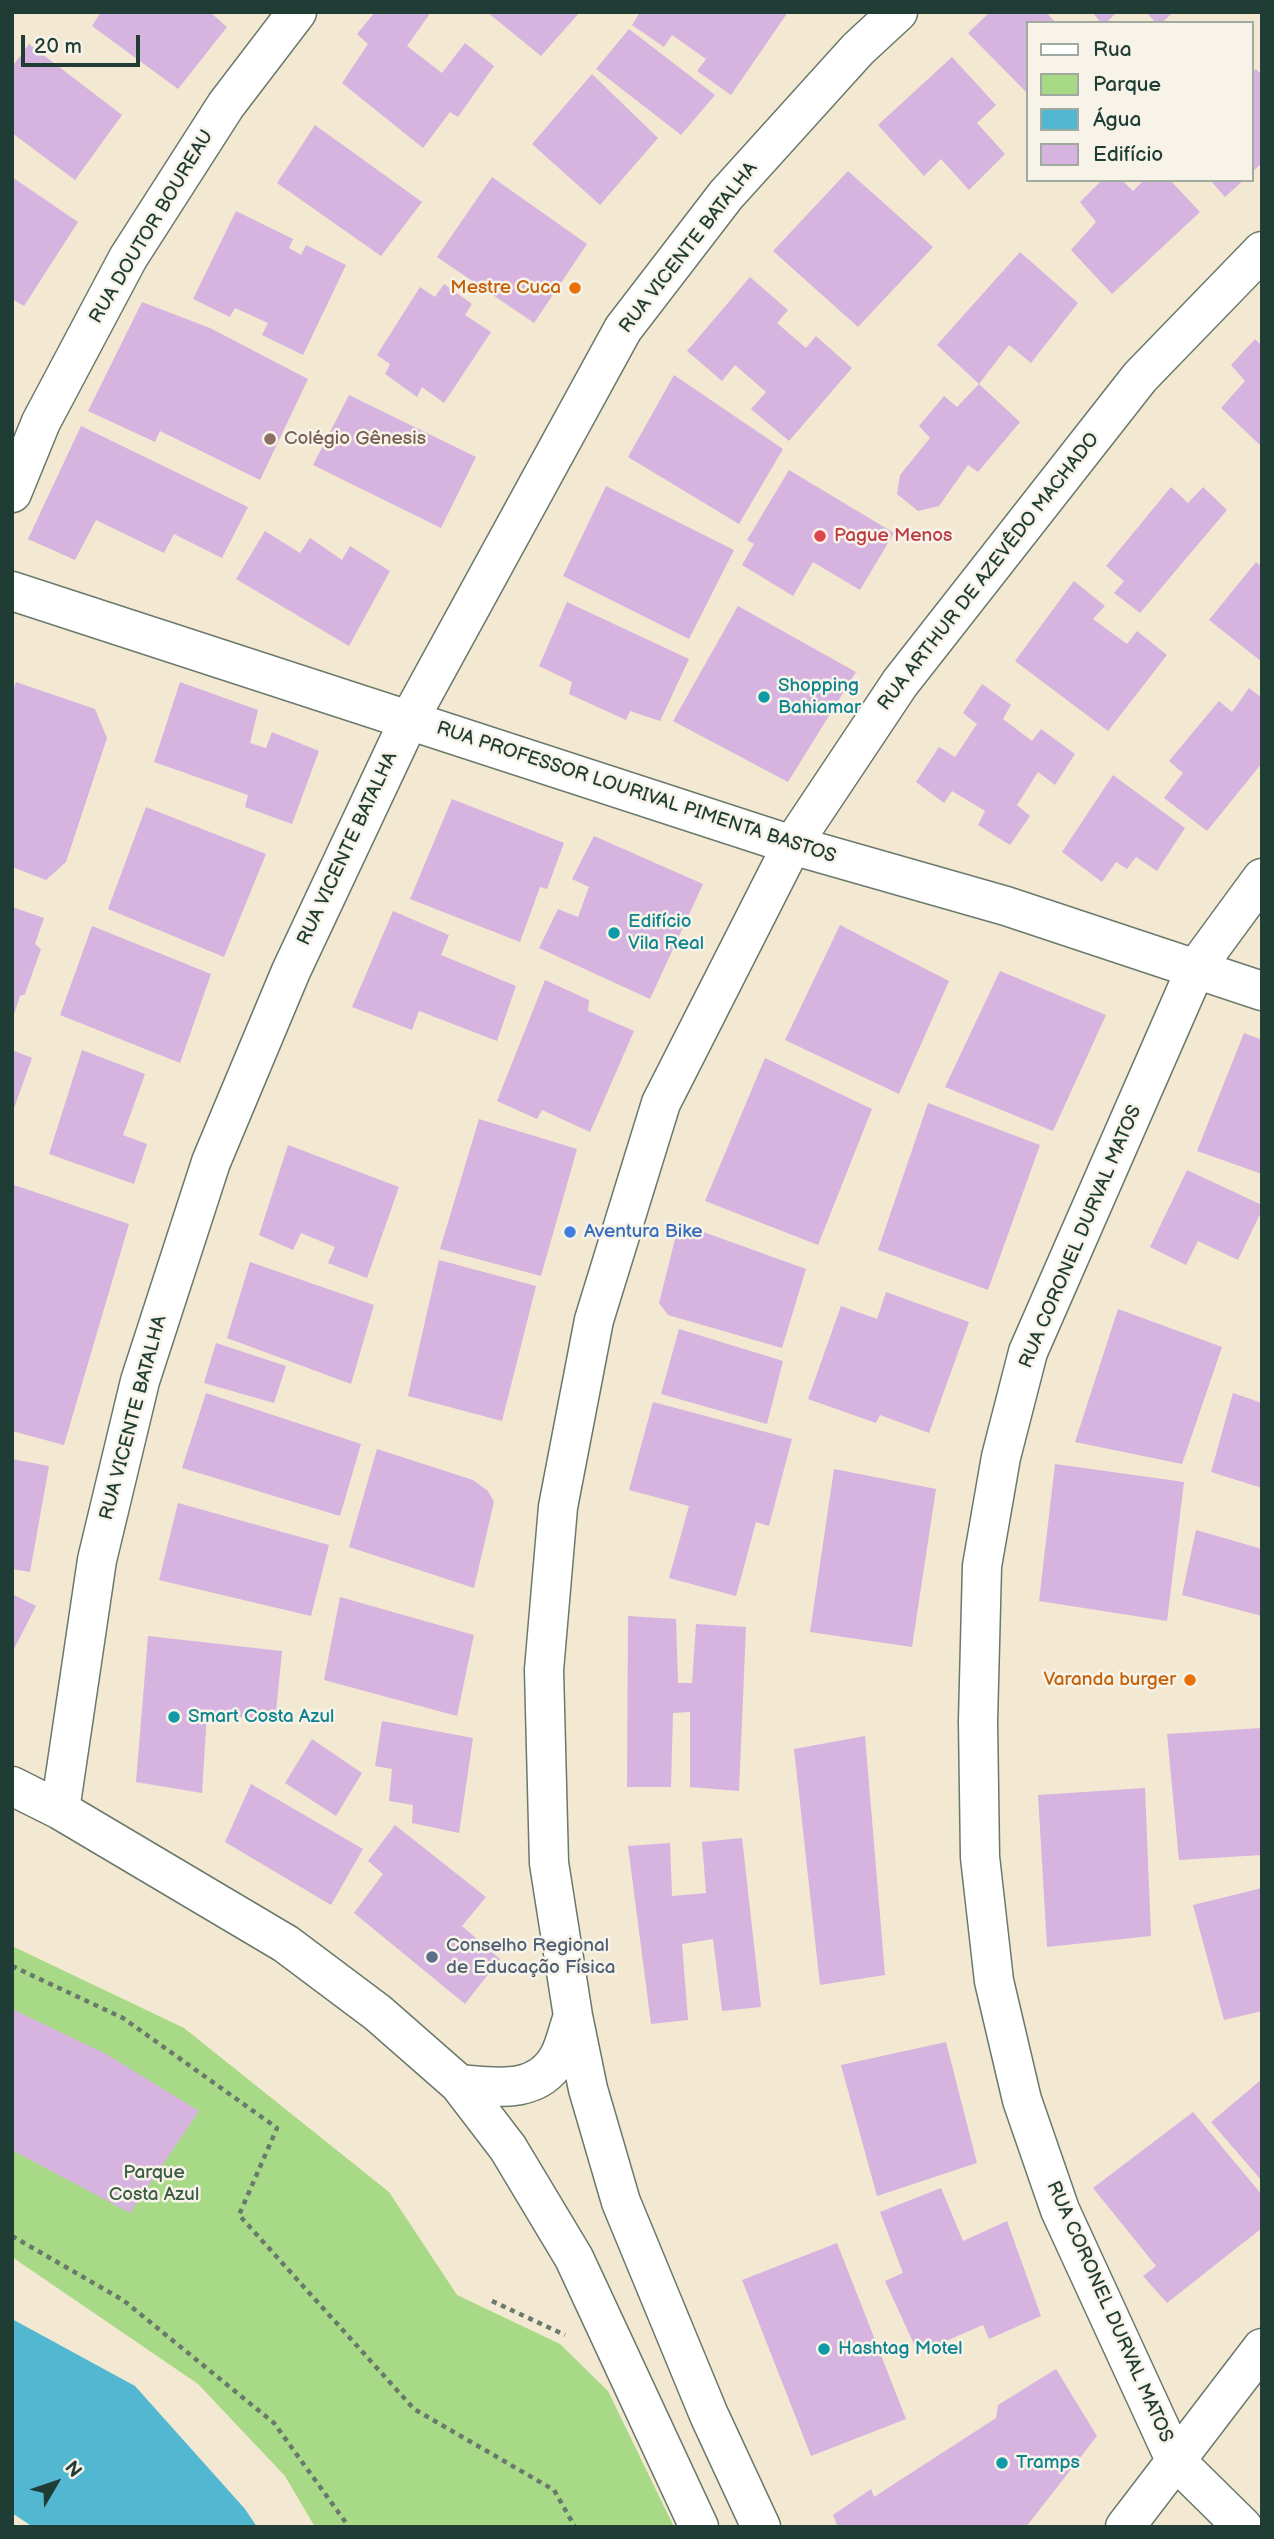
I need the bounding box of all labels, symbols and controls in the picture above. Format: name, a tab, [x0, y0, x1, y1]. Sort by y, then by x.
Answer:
scale bar	[24, 21, 144, 65]
legend	[1026, 21, 1253, 182]
text: 20 m	[34, 34, 82, 59]
text: Rua	[1093, 37, 1132, 62]
text: Parque	[1093, 72, 1161, 97]
text: Água	[1093, 107, 1141, 132]
street label: RUA DOUTOR BOUREAU	[85, 126, 219, 328]
text: Edifício	[1093, 142, 1163, 167]
street label: RUA VICENTE BATALHA	[615, 158, 763, 338]
place label: Mestre Cuca	[450, 277, 561, 299]
marker: Mestre Cuca	[567, 280, 583, 296]
place label: Colégio Gênesis	[284, 428, 426, 450]
street label: RUA ARTHUR DE AZEVÊDO MACHADO	[873, 429, 1105, 715]
marker: Colégio Gênesis	[262, 431, 278, 447]
place label: Pague Menos	[834, 525, 952, 547]
marker: Pague Menos	[812, 528, 828, 544]
place label: Shopping Bahiamar	[778, 675, 861, 719]
marker: Shopping Bahiamar	[756, 689, 772, 705]
street label: RUA PROFESSOR LOURIVAL PIMENTA BASTOS	[433, 717, 839, 869]
street label: RUA VICENTE BATALHA	[293, 749, 403, 949]
place label: Edifício Vila Real	[628, 911, 704, 955]
marker: Edifício Vila Real	[606, 925, 622, 941]
street label: RUA CORONEL DURVAL MATOS	[1015, 1102, 1147, 1372]
place label: Aventura Bike	[584, 1221, 702, 1243]
marker: Aventura Bike	[562, 1224, 578, 1240]
street label: RUA VICENTE BATALHA	[96, 1313, 172, 1523]
place label: Varanda burger	[1044, 1669, 1176, 1691]
marker: Varanda burger	[1182, 1672, 1198, 1688]
place label: Smart Costa Azul	[188, 1706, 334, 1728]
marker: Smart Costa Azul	[166, 1709, 182, 1725]
place label: Conselho Regional de Educação Física	[446, 1935, 616, 1979]
marker: Conselho Regional de Educação Física	[424, 1949, 440, 1965]
park label: Parque Costa Azul	[109, 2162, 199, 2206]
street label: RUA CORONEL DURVAL MATOS	[1041, 2178, 1177, 2446]
place label: Hashtag Motel	[838, 2338, 962, 2360]
marker: Hashtag Motel	[816, 2341, 832, 2357]
north arrow	[21, 2448, 91, 2518]
place label: Tramps	[1016, 2452, 1080, 2474]
marker: Tramps	[994, 2455, 1010, 2471]
text: N	[59, 2457, 86, 2482]

